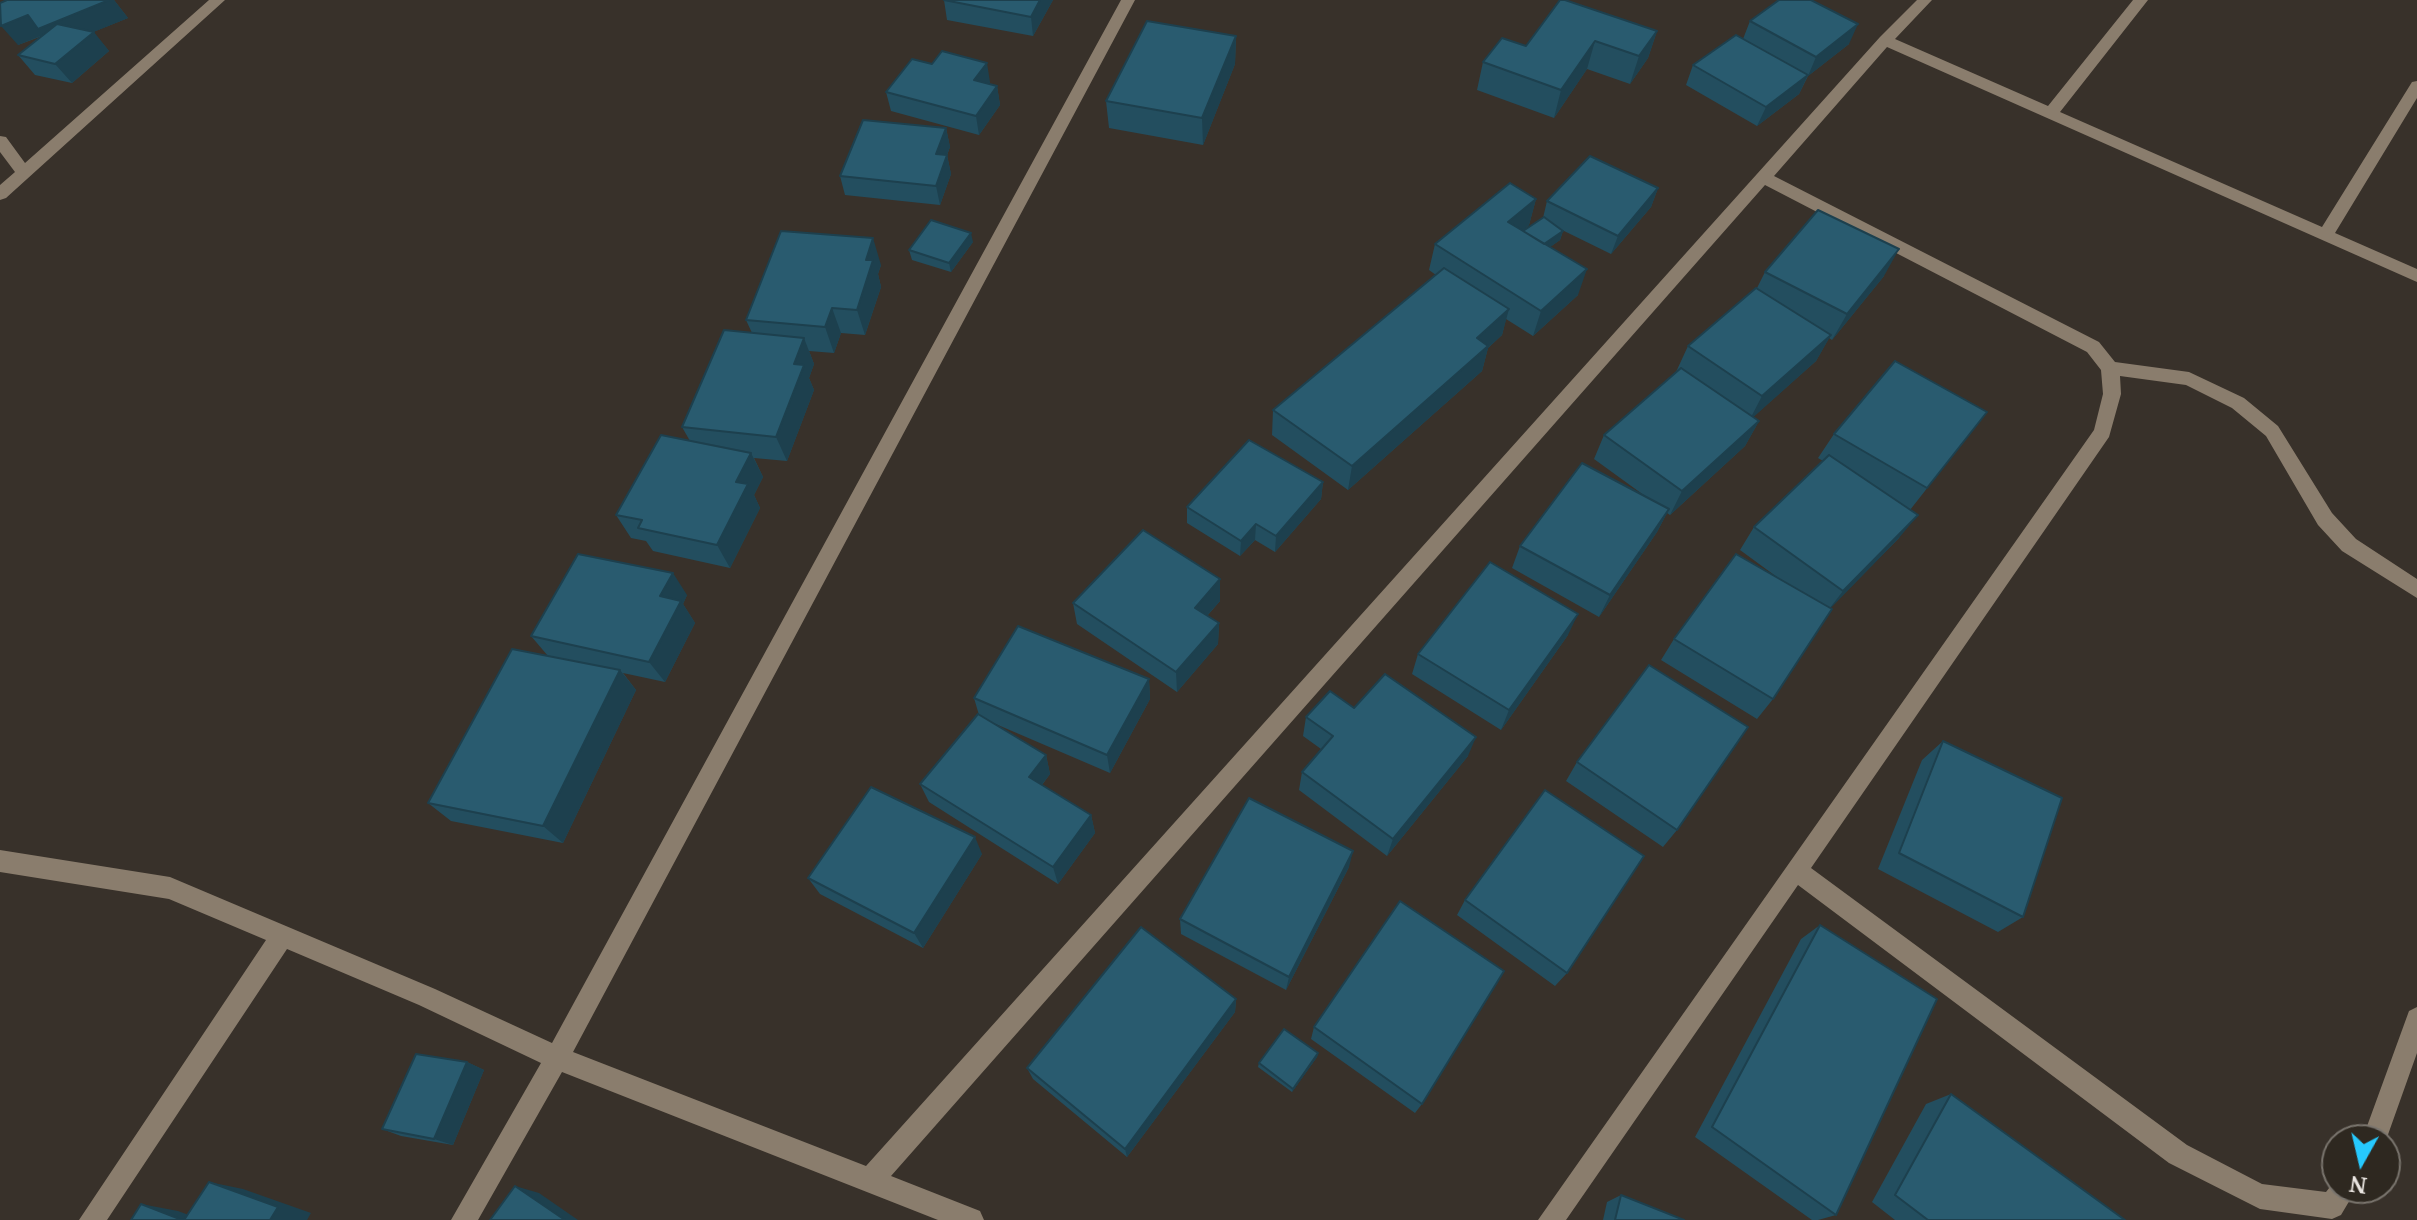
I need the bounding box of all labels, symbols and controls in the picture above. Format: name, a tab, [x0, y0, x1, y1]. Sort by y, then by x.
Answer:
north arrow	[2321, 1124, 2401, 1204]
text: N	[2347, 1170, 2369, 1202]

